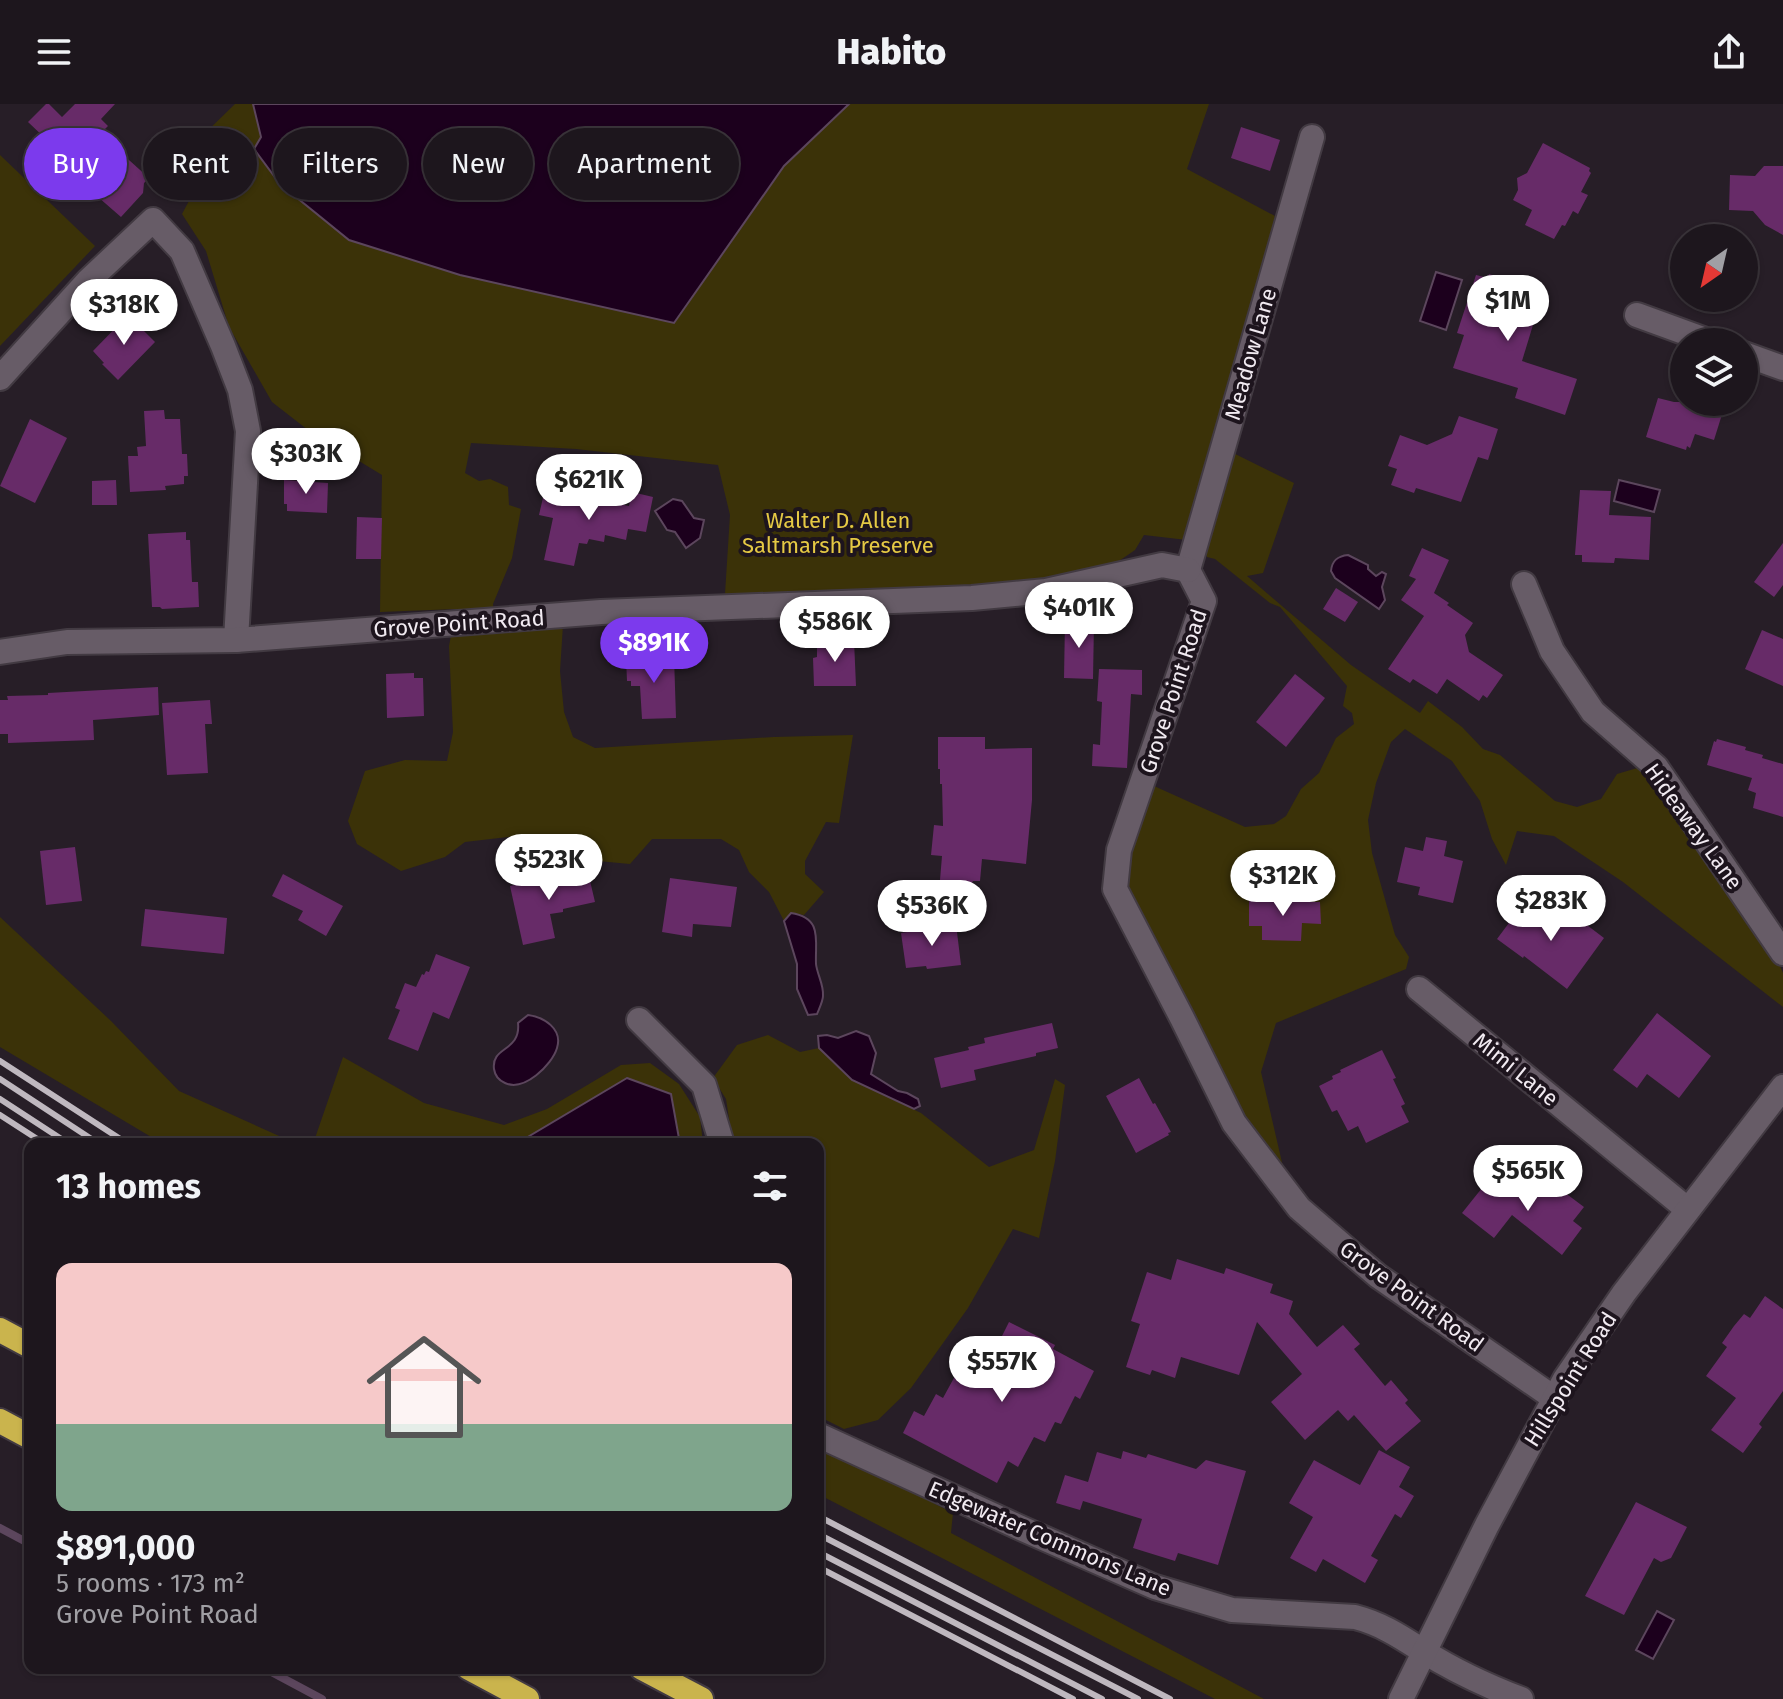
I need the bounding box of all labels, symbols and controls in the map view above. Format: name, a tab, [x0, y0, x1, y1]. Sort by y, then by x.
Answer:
icon: menu	[32, 30, 76, 74]
text: Habito	[837, 30, 946, 74]
icon: share	[1707, 30, 1751, 74]
chip: Buy	[24, 128, 127, 200]
chip: Rent	[143, 128, 257, 200]
chip: Filters	[273, 128, 407, 200]
chip: New	[423, 128, 533, 200]
chip: Apartment	[549, 128, 739, 200]
north arrow	[1670, 224, 1758, 312]
map controls	[1670, 224, 1758, 416]
pin: $1M	[1469, 275, 1547, 343]
pin: $318K	[68, 279, 180, 347]
street label: Meadow Lane	[1219, 285, 1282, 423]
text: $1M	[1485, 285, 1531, 316]
text: $318K	[89, 289, 159, 320]
button: layers	[1670, 328, 1758, 416]
pin: $303K	[250, 428, 362, 496]
text: $303K	[270, 438, 342, 469]
pin: $621K	[533, 454, 645, 522]
text: $621K	[554, 464, 624, 495]
park label: Walter D. Allen Saltmarsh Preserve	[742, 507, 934, 559]
pin: $401K	[1023, 582, 1135, 650]
text: $401K	[1043, 592, 1115, 623]
pin: $586K	[779, 596, 891, 664]
street label: Grove Point Road	[372, 604, 546, 643]
street label: Grove Point Road	[1134, 605, 1213, 777]
text: $586K	[798, 606, 872, 637]
pin: $891K	[598, 617, 710, 685]
text: $891K	[618, 627, 690, 658]
street label: Hideaway Lane	[1639, 758, 1748, 895]
pin: $523K	[493, 834, 605, 902]
text: $523K	[513, 844, 585, 875]
pin: $312K	[1227, 850, 1339, 918]
text: $312K	[1248, 860, 1318, 891]
pin: $283K	[1495, 875, 1607, 943]
pin: $536K	[876, 880, 988, 948]
text: $283K	[1515, 885, 1587, 916]
text: $536K	[896, 890, 968, 921]
street label: Mimi Lane	[1468, 1027, 1564, 1112]
pin: $565K	[1472, 1145, 1584, 1213]
text: $565K	[1491, 1155, 1565, 1186]
icon: filters	[748, 1164, 792, 1208]
text: 13 homes	[56, 1166, 201, 1207]
street label: Grove Point Road	[1334, 1235, 1489, 1358]
street label: Hillspoint Road	[1518, 1307, 1623, 1452]
icon: home	[352, 1315, 496, 1459]
pin: $557K	[946, 1336, 1058, 1404]
text: $557K	[967, 1346, 1037, 1377]
street label: Edgewater Commons Lane	[924, 1475, 1175, 1602]
text: $891,000	[56, 1527, 195, 1568]
text: 5 rooms · 173 m²	[56, 1568, 245, 1599]
text: Grove Point Road	[56, 1599, 259, 1630]

